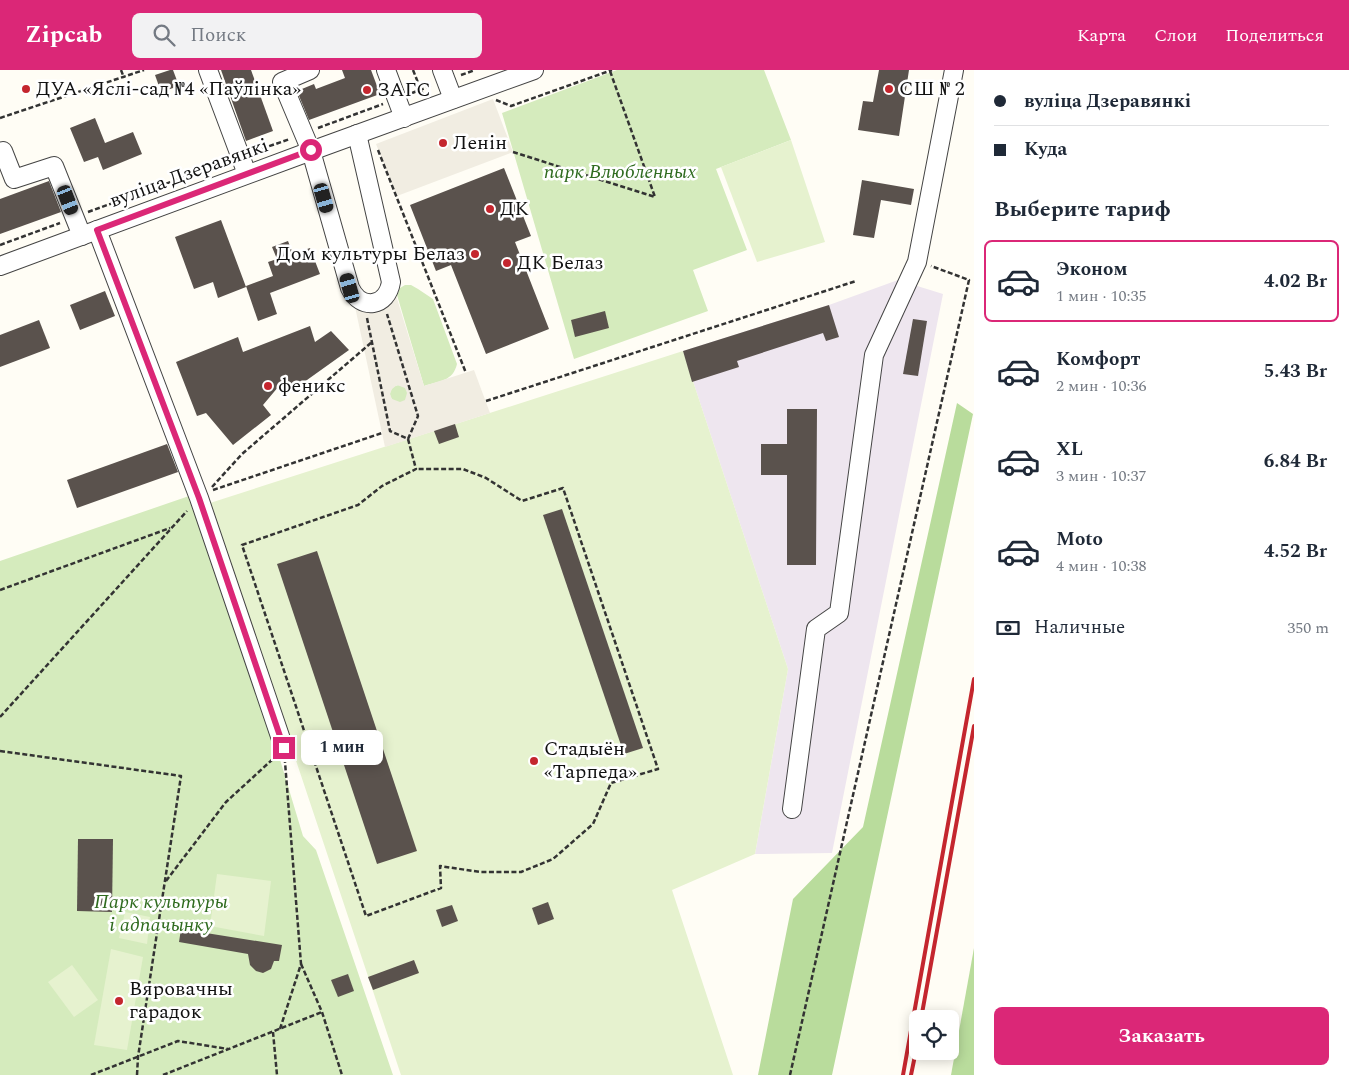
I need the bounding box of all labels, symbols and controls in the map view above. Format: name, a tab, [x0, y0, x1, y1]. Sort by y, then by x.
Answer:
search box	[132, 13, 482, 58]
text: Zipcab	[25, 17, 102, 53]
icon: search	[150, 21, 178, 49]
text: Поиск	[190, 21, 246, 50]
text: Карта	[1077, 22, 1126, 49]
text: Слои	[1154, 22, 1197, 49]
text: Поделиться	[1225, 22, 1324, 49]
place label: ДУА «Яслі-сад №4 «Паўлінка»	[36, 74, 302, 104]
place label: СШ № 2	[899, 74, 965, 104]
place label: ЗАГС	[377, 75, 431, 105]
marker: ДУА «Яслі-сад №4 «Паўлінка»	[20, 83, 32, 95]
marker: СШ № 2	[883, 83, 895, 95]
marker: ЗАГС	[361, 84, 373, 96]
text: вуліца Дзеравянкі	[1024, 87, 1191, 116]
place label: Ленін	[453, 128, 507, 158]
street label: вуліца Дзеравянкі	[105, 130, 273, 216]
text: Куда	[1024, 135, 1067, 164]
marker: Ленін	[437, 137, 449, 149]
route start	[300, 139, 322, 161]
park label: парк Влюбленных	[544, 157, 696, 187]
car	[312, 182, 335, 214]
car	[55, 183, 80, 217]
text: Выберите тариф	[994, 193, 1171, 226]
place label: ДК	[500, 194, 529, 224]
marker: ДК	[484, 203, 496, 215]
place label: Дом культуры Белаз	[276, 239, 465, 269]
marker: Дом культуры Белаз	[469, 248, 481, 260]
place label: ДК Белаз	[517, 248, 603, 278]
text: Эконом	[1056, 255, 1127, 284]
marker: ДК Белаз	[501, 257, 513, 269]
icon: car	[996, 259, 1041, 304]
text: 4.02 Br	[1264, 267, 1327, 296]
car	[338, 272, 361, 304]
text: 1 мин · 10:35	[1056, 284, 1146, 308]
text: Комфорт	[1056, 345, 1140, 374]
icon: car	[996, 349, 1041, 394]
text: 5.43 Br	[1264, 357, 1327, 386]
place label: феникс	[278, 371, 345, 401]
text: 2 мин · 10:36	[1056, 374, 1146, 398]
marker: феникс	[262, 380, 274, 392]
text: XL	[1056, 435, 1083, 464]
icon: car	[996, 439, 1041, 484]
text: 6.84 Br	[1264, 447, 1327, 476]
text: 3 мин · 10:37	[1056, 464, 1146, 488]
text: Moto	[1056, 525, 1103, 554]
icon: car	[996, 529, 1041, 574]
text: 4.52 Br	[1264, 537, 1327, 566]
text: 4 мин · 10:38	[1056, 554, 1146, 578]
text: Наличные	[1034, 613, 1125, 642]
icon: cash	[994, 614, 1022, 642]
text: 350 m	[1287, 616, 1329, 640]
callout: 1 мин	[302, 730, 384, 766]
place label: Стадыён «Тарпеда»	[544, 734, 637, 787]
text: 1 мин	[319, 735, 365, 759]
route end	[273, 737, 295, 759]
marker: Стадыён «Тарпеда»	[528, 755, 540, 767]
park label: Парк культуры і адпачынку	[94, 887, 229, 940]
place label: Вяровачны гарадок	[129, 974, 233, 1027]
marker: Вяровачны гарадок	[113, 995, 125, 1007]
button: Заказать	[994, 1007, 1329, 1065]
map controls	[909, 1010, 959, 1060]
button: locate	[909, 1010, 959, 1060]

